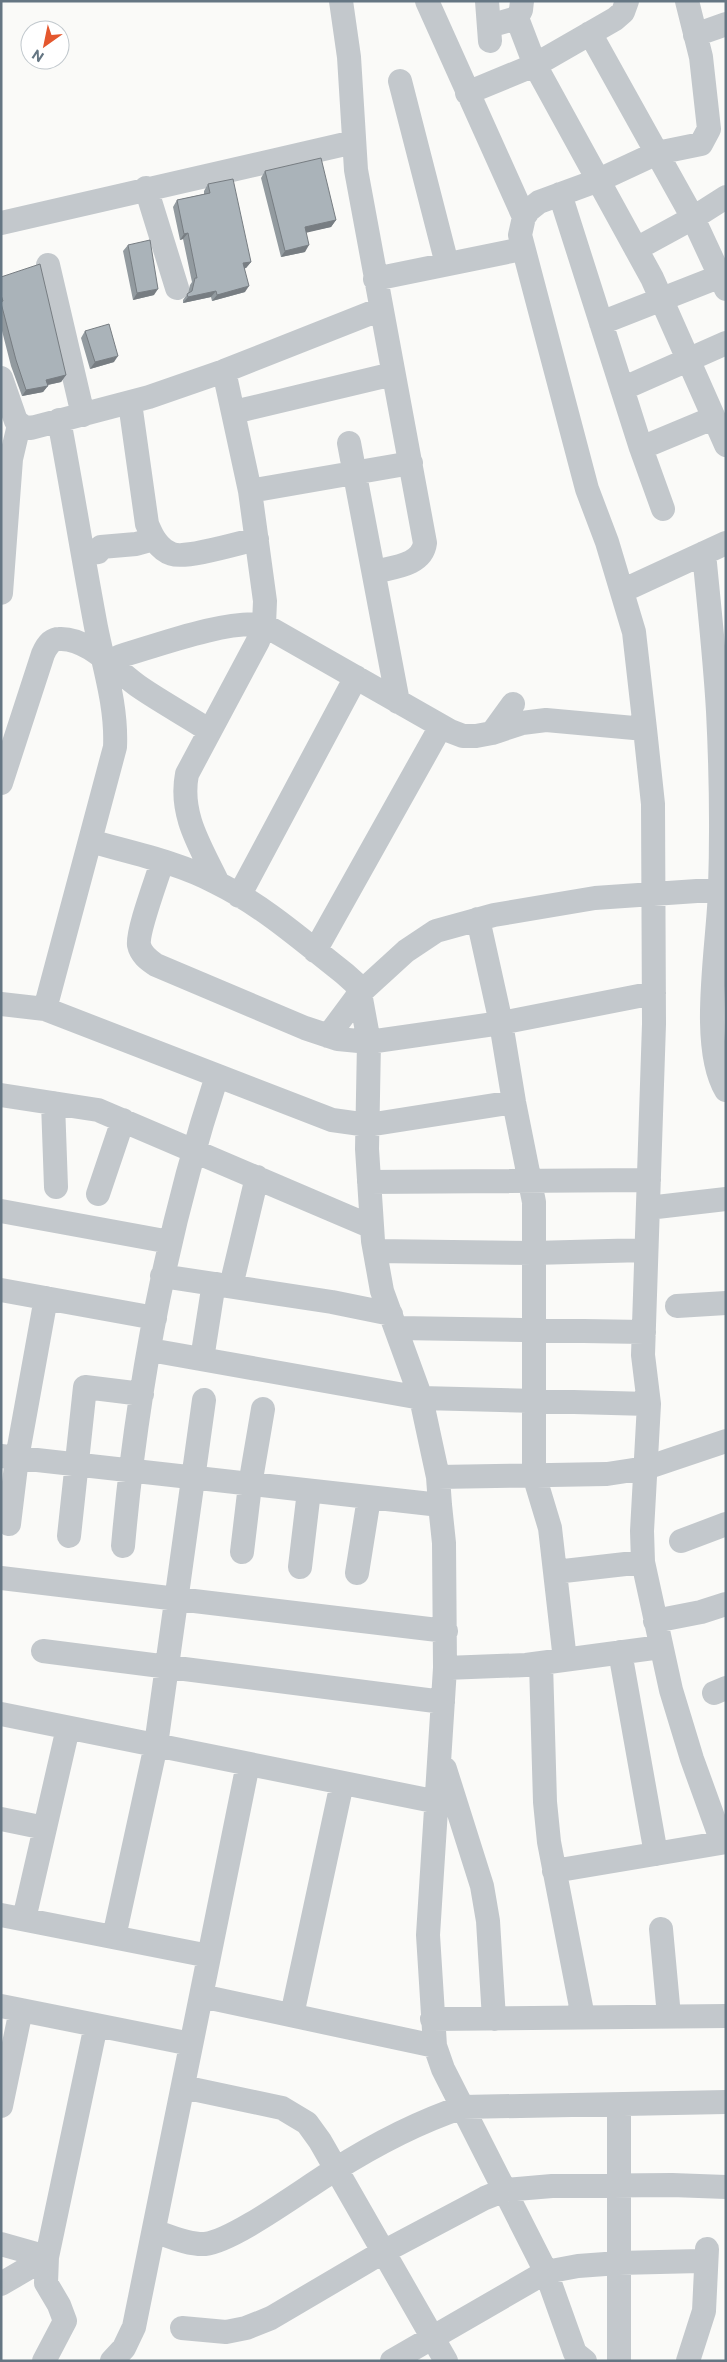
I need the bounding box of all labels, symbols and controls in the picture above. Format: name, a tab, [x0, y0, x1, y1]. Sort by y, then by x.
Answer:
north arrow	[20, 20, 70, 70]
text: N	[29, 46, 47, 66]

